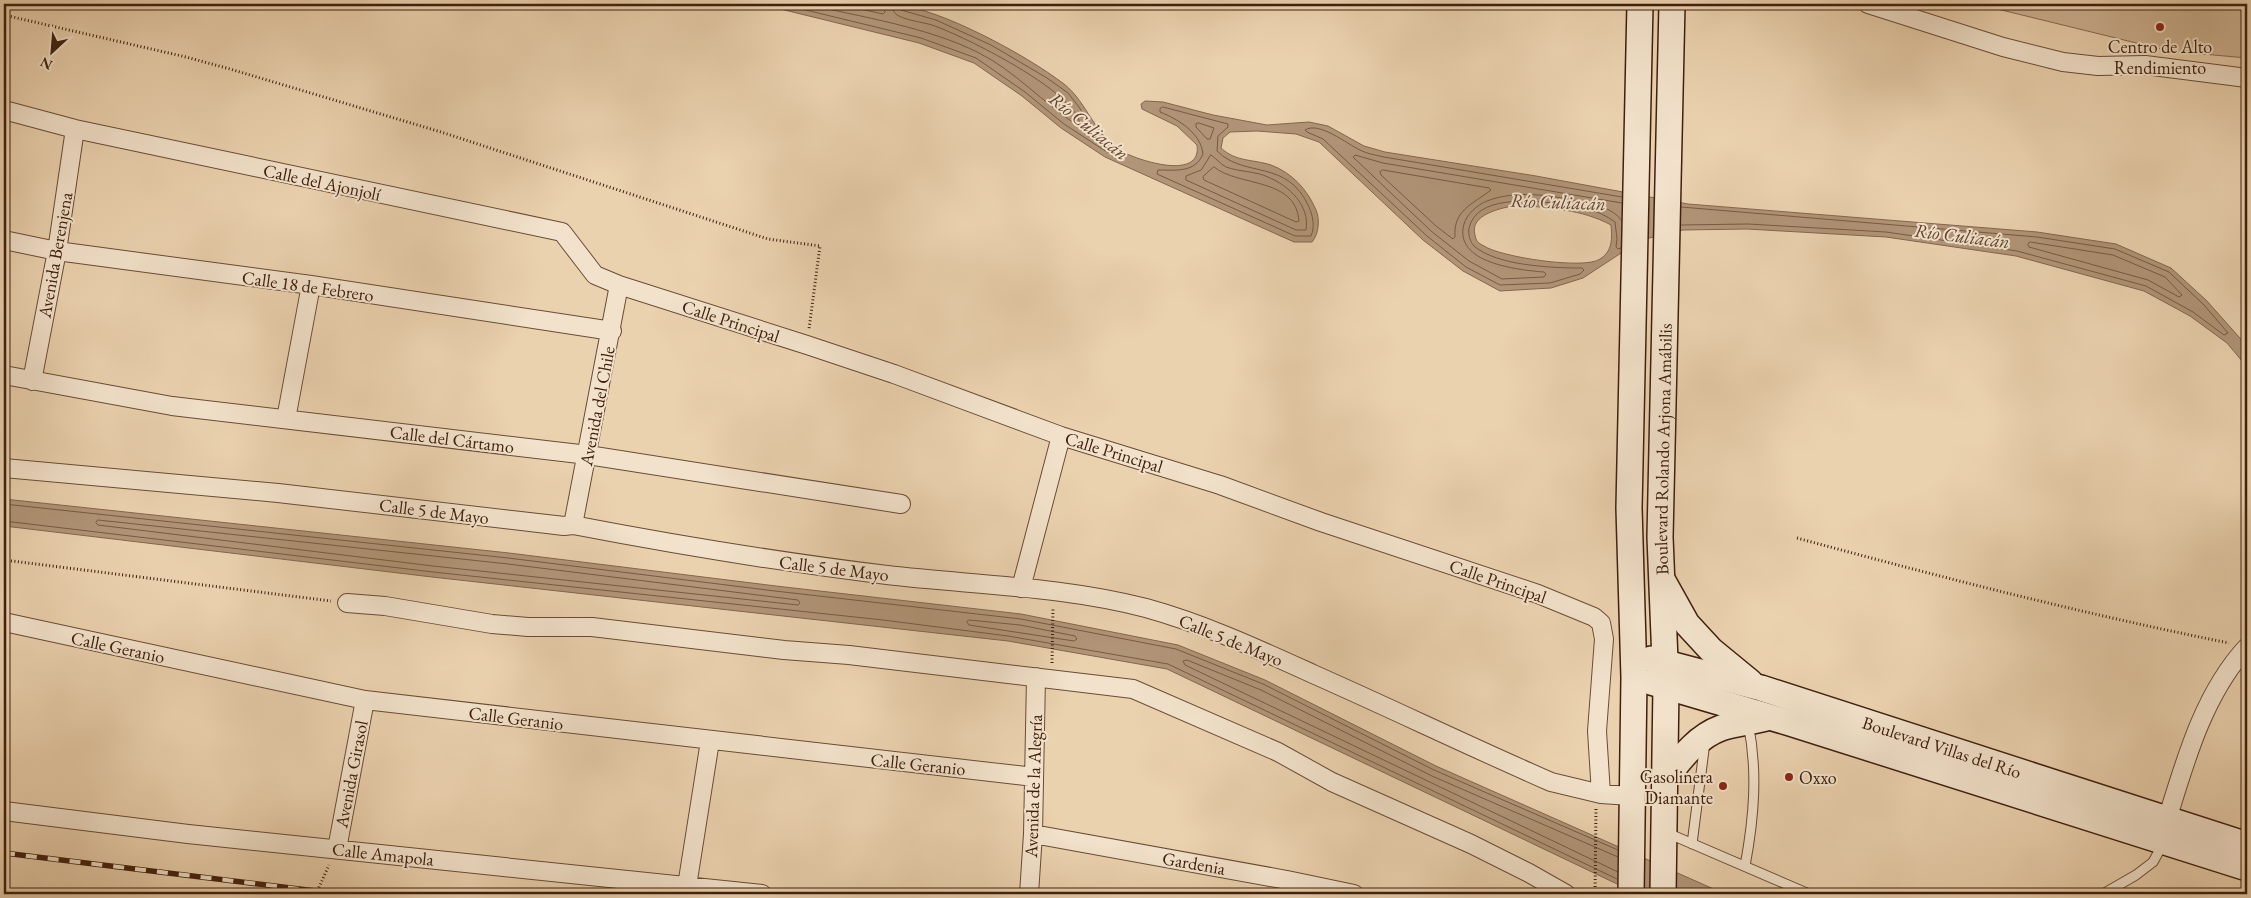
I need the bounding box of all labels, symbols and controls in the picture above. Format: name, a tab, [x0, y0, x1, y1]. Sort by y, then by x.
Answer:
marker: Centro de Alto Rendimiento	[2154, 21, 2166, 33]
north arrow	[28, 28, 78, 78]
place label: Centro de Alto Rendimiento	[2108, 35, 2212, 79]
text: N	[37, 53, 55, 74]
water label: Río Culiacán	[1044, 86, 1134, 166]
street label: Calle del Ajonjolí	[261, 158, 383, 206]
water label: Río Culiacán	[1510, 188, 1606, 216]
street label: Avenida Berenjena	[32, 189, 78, 321]
water label: Río Culiacán	[1913, 218, 2011, 254]
street label: Calle 18 de Febrero	[241, 265, 375, 307]
street label: Calle Principal	[679, 294, 783, 348]
street label: Boulevard Rolando Arjona Amábilis	[1648, 323, 1676, 575]
street label: Avenida del Chile	[574, 344, 620, 469]
street label: Calle del Cártamo	[389, 420, 516, 458]
street label: Calle Principal	[1062, 426, 1166, 478]
street label: Calle 5 de Mayo	[378, 493, 490, 529]
street label: Calle 5 de Mayo	[778, 550, 890, 586]
street label: Calle Principal	[1446, 554, 1550, 608]
street label: Calle 5 de Mayo	[1176, 609, 1287, 671]
street label: Calle Geranio	[69, 626, 167, 668]
street label: Calle Geranio	[467, 701, 565, 735]
street label: Boulevard Villas del Río	[1860, 710, 2024, 783]
street label: Avenida de la Alegría	[1019, 713, 1047, 859]
street label: Avenida Girasol	[329, 718, 373, 831]
street label: Calle Geranio	[869, 748, 967, 780]
place label: Gasolinera Diamante	[1640, 765, 1714, 809]
place label: Oxxo	[1799, 766, 1837, 789]
marker: Oxxo	[1783, 771, 1795, 783]
marker: Gasolinera Diamante	[1717, 780, 1729, 792]
street label: Calle Amapola	[331, 837, 436, 871]
street label: Gardenia	[1161, 846, 1228, 880]

